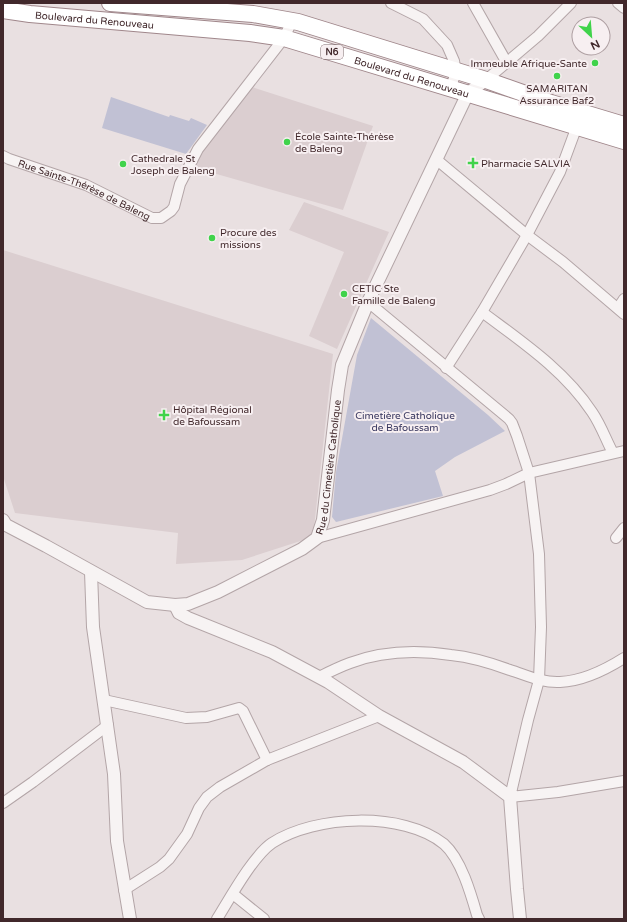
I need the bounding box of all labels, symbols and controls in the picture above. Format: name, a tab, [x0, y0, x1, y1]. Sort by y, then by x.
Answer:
street label: Boulevard du Renouveau	[34, 9, 154, 32]
north arrow	[571, 16, 611, 56]
text: N	[588, 37, 602, 52]
road number: N6	[321, 45, 343, 59]
street label: Boulevard du Renouveau	[353, 55, 470, 101]
place label: Immeuble Afrique-Sante	[471, 58, 587, 70]
marker: Immeuble Afrique-Sante	[590, 58, 600, 68]
marker: SAMARITAN Assurance Baf2	[552, 71, 562, 81]
place label: SAMARITAN Assurance Baf2	[520, 83, 594, 107]
place label: École Sainte-Thérèse de Baleng	[295, 131, 394, 155]
marker: École Sainte-Thérèse de Baleng	[282, 137, 292, 147]
place label: Cathedrale St Joseph de Baleng	[131, 153, 215, 177]
street label: Rue Sainte-Thérèse de Baleng	[16, 157, 152, 223]
marker: Pharmacie SALVIA	[468, 158, 478, 168]
place label: Pharmacie SALVIA	[481, 158, 570, 170]
marker: Cathedrale St Joseph de Baleng	[118, 159, 128, 169]
place label: Procure des missions	[220, 227, 277, 251]
marker: Procure des missions	[207, 233, 217, 243]
place label: CETIC Ste Famille de Baleng	[352, 283, 436, 307]
marker: CETIC Ste Famille de Baleng	[339, 289, 349, 299]
street label: Rue du Cimetière Catholique	[313, 399, 344, 537]
place label: Hôpital Régional de Bafoussam	[173, 404, 252, 428]
marker: Hôpital Régional de Bafoussam	[158, 409, 170, 421]
park label: Cimetière Catholique de Bafoussam	[355, 410, 455, 434]

